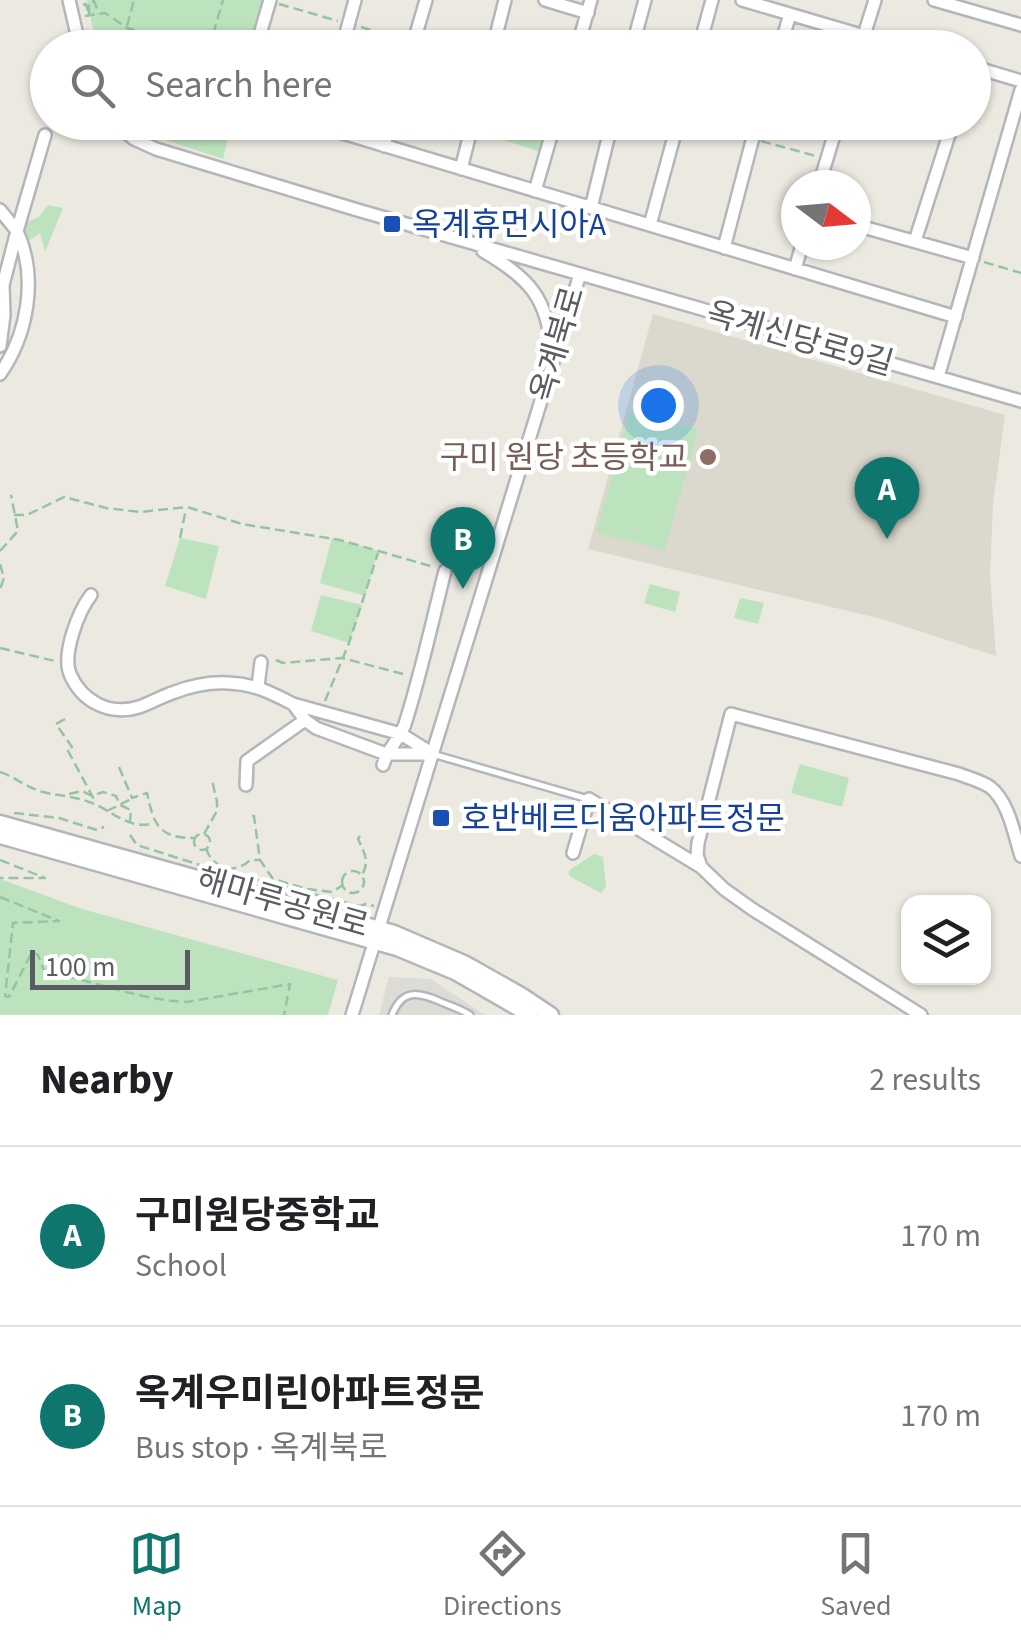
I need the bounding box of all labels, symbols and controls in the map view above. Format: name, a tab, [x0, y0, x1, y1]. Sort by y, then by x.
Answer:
search box	[30, 30, 991, 140]
icon: search	[65, 58, 120, 113]
text: Search here	[145, 58, 332, 112]
north arrow	[781, 170, 871, 260]
place label: 옥계휴먼시아A	[412, 202, 607, 248]
marker: 옥계휴먼시아A	[381, 213, 403, 235]
street label: 옥계북로	[520, 281, 596, 407]
street label: 옥계신당로9길	[701, 290, 899, 388]
your location	[633, 380, 684, 431]
place label: 구미 원당 초등학교	[440, 435, 688, 481]
marker: 구미 원당 초등학교	[697, 446, 719, 468]
pin: A	[854, 456, 920, 539]
pin: B	[430, 506, 496, 589]
place label: 호반베르디움아파트정문	[461, 796, 785, 842]
marker: 호반베르디움아파트정문	[430, 807, 452, 829]
street label: 해마루공원로	[191, 857, 374, 949]
map controls	[901, 895, 991, 985]
button: layers	[901, 895, 991, 985]
scale bar	[30, 945, 190, 990]
text: 100 m	[45, 947, 116, 987]
text: Nearby	[40, 1050, 174, 1110]
text: 2 results	[869, 1057, 981, 1103]
text: 구미원당중학교	[135, 1189, 380, 1243]
text: A	[63, 1213, 82, 1259]
text: 170 m	[900, 1213, 981, 1259]
text: School	[135, 1243, 227, 1289]
text: 옥계우미린아파트정문	[135, 1367, 485, 1421]
text: B	[63, 1393, 82, 1439]
text: 170 m	[900, 1393, 981, 1439]
text: Bus stop · 옥계북로	[135, 1425, 388, 1471]
tab: Map	[129, 1526, 184, 1626]
tab: Directions	[443, 1526, 562, 1626]
tab: Saved	[820, 1526, 892, 1626]

